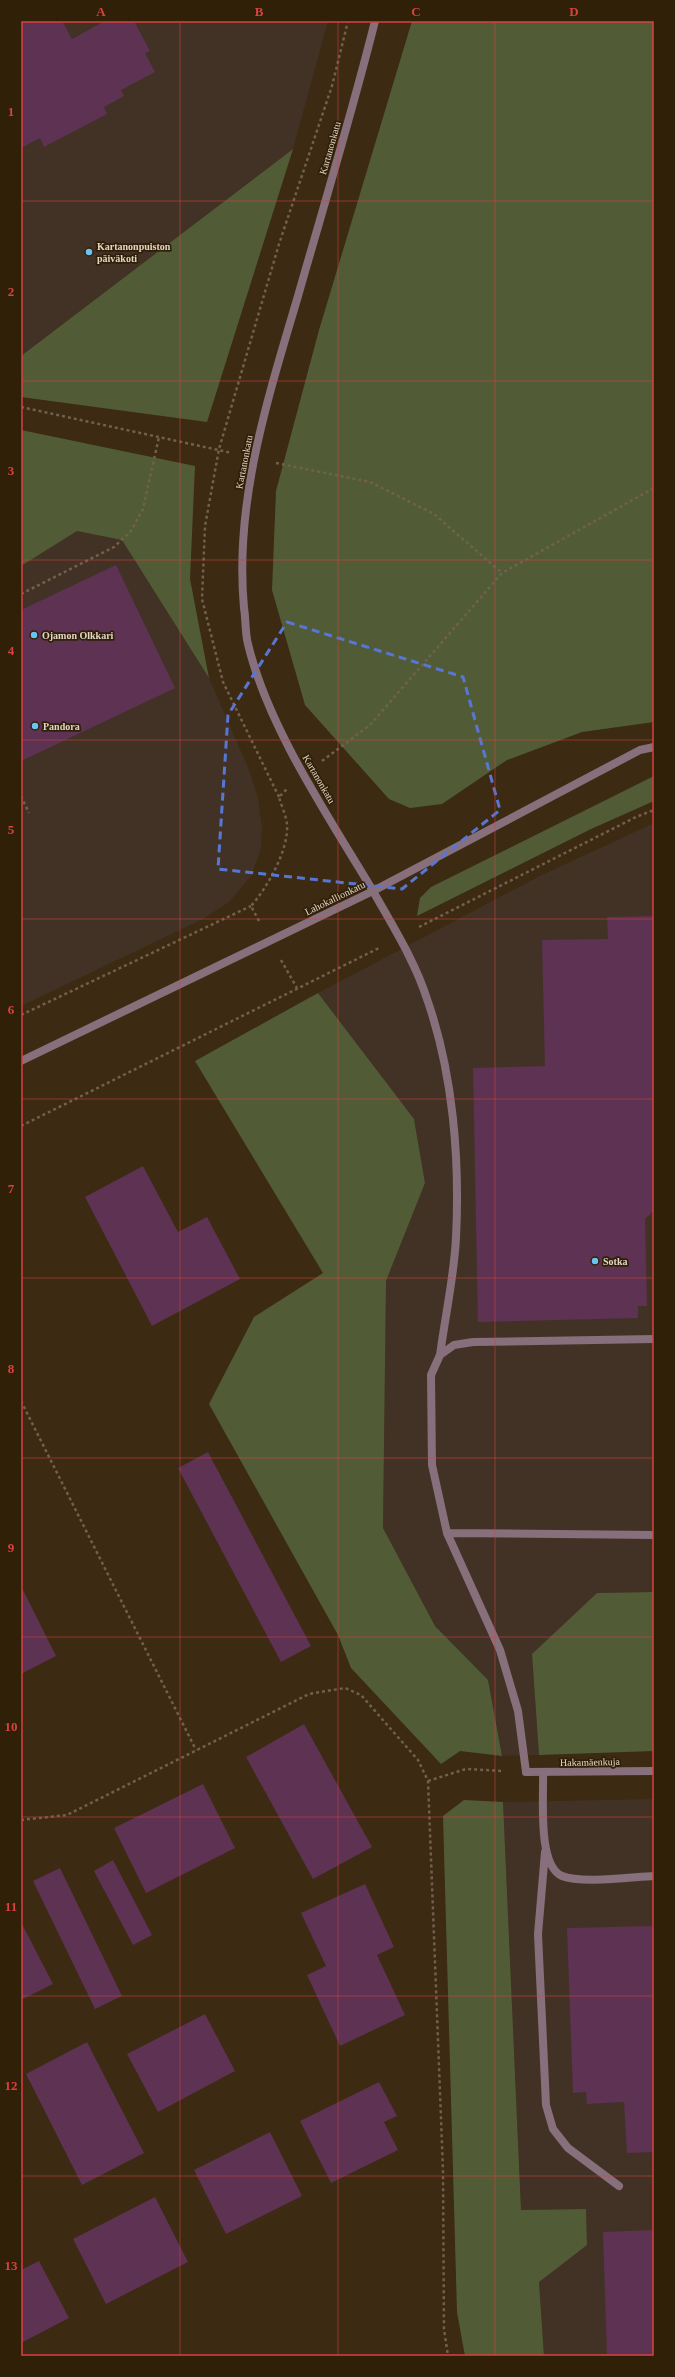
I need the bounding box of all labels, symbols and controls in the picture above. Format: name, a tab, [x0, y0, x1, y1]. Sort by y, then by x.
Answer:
text: A	[96, 4, 106, 19]
text: B	[255, 4, 264, 19]
text: C	[411, 4, 421, 19]
text: D	[569, 4, 579, 19]
text: 1	[8, 104, 14, 119]
street label: Kartanonkatu	[317, 120, 343, 176]
place label: Kartanonpuiston päiväkoti	[97, 241, 171, 264]
marker: Kartanonpuiston päiväkoti	[84, 247, 94, 257]
text: 2	[8, 284, 14, 299]
street label: Kartanonkatu	[233, 434, 255, 490]
text: 3	[8, 463, 15, 478]
marker: Ojamon Olkkari	[29, 630, 39, 640]
place label: Ojamon Olkkari	[42, 630, 114, 641]
text: 4	[8, 643, 15, 658]
marker: Pandora	[30, 721, 40, 731]
place label: Pandora	[43, 721, 80, 732]
street label: Kartanonkatu	[301, 753, 337, 805]
text: 5	[8, 822, 15, 837]
street label: Lahokallionkatu	[303, 879, 367, 917]
text: 6	[8, 1002, 15, 1017]
text: 7	[8, 1181, 15, 1196]
marker: Sotka	[590, 1256, 600, 1266]
place label: Sotka	[603, 1256, 627, 1267]
text: 8	[8, 1361, 15, 1376]
text: 9	[8, 1540, 15, 1555]
text: 10	[5, 1719, 18, 1734]
street label: Hakamäenkuja	[560, 1756, 621, 1768]
text: 11	[5, 1899, 17, 1914]
text: 12	[5, 2078, 18, 2093]
text: 13	[5, 2258, 18, 2273]

